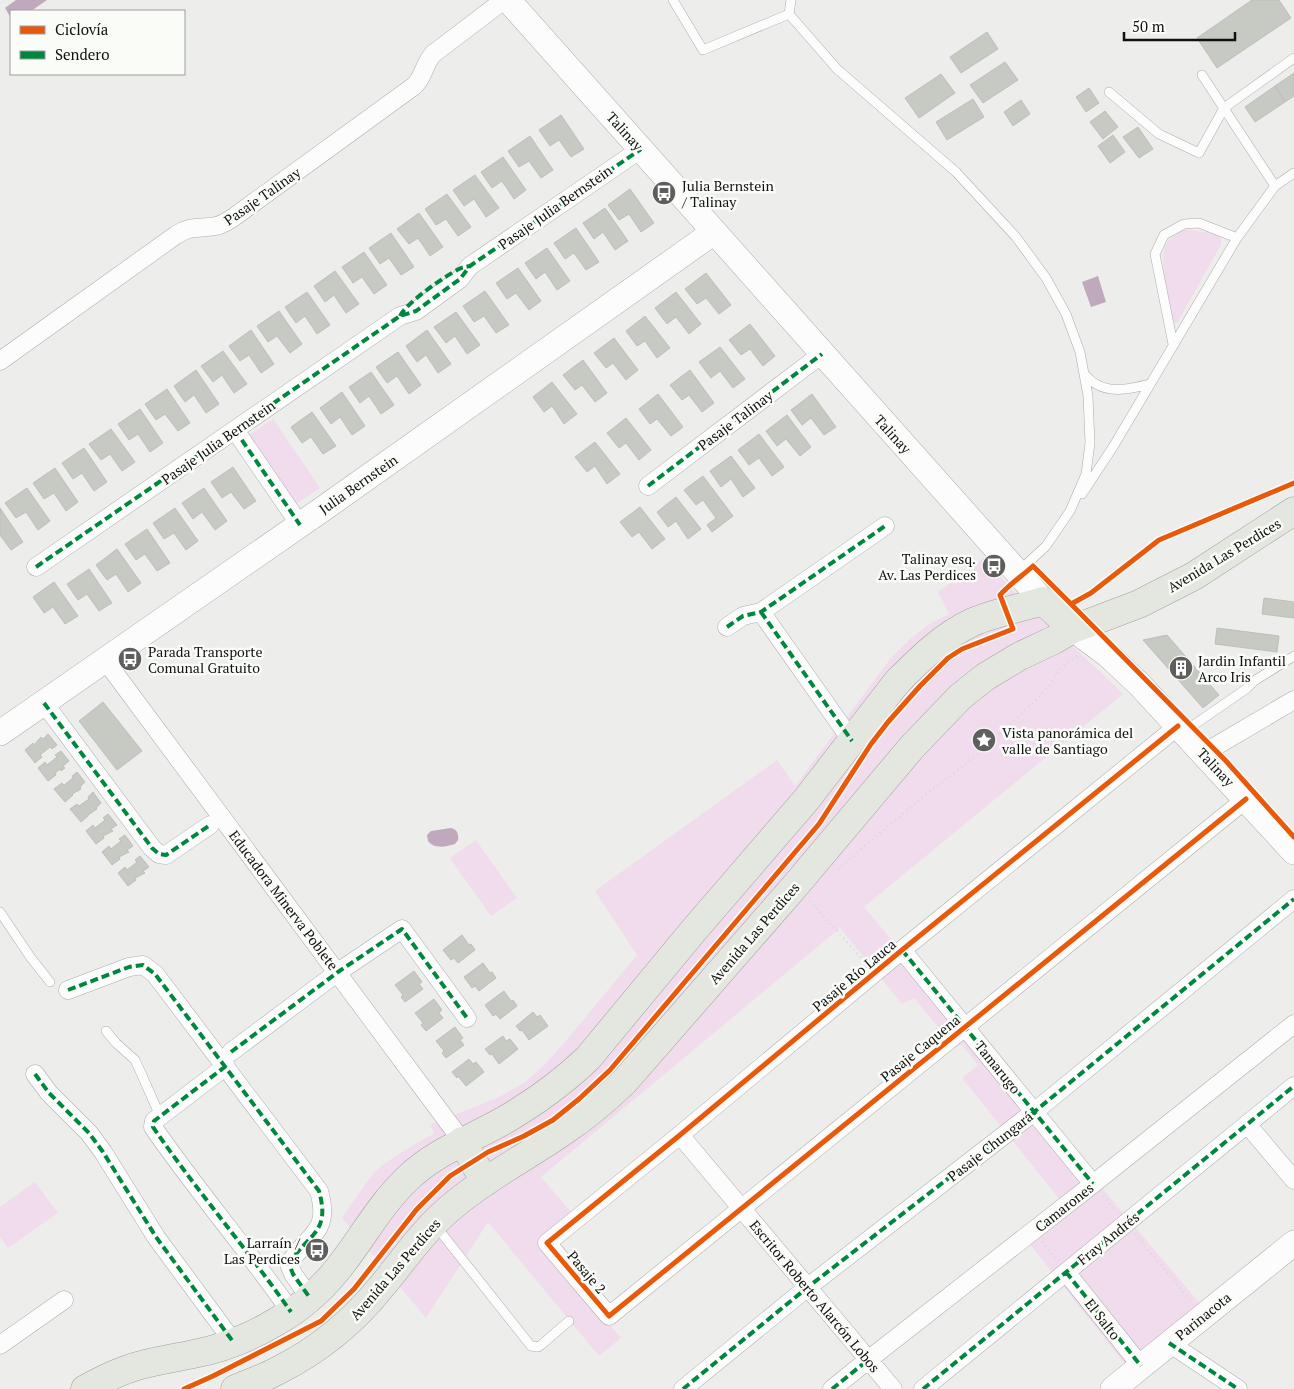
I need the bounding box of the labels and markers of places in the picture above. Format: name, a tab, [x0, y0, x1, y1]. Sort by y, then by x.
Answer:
place label: Julia Bernstein / Talinay	[681, 176, 775, 211]
bus stop icon: Julia Bernstein / Talinay	[651, 180, 677, 206]
place label: Talinay esq. Av. Las Perdices	[878, 549, 976, 584]
bus stop icon: Talinay esq. Av. Las Perdices	[981, 553, 1007, 579]
place label: Parada Transporte Comunal Gratuito	[148, 642, 262, 677]
bus stop icon: Parada Transporte Comunal Gratuito	[117, 646, 143, 672]
place label: Jardin Infantil Arco Iris	[1198, 651, 1286, 686]
building icon: Jardin Infantil Arco Iris	[1168, 655, 1194, 681]
place label: Vista panorámica del valle de Santiago	[1001, 723, 1133, 758]
place icon: Vista panorámica del valle de Santiago	[971, 727, 997, 753]
place label: Larraín / Las Perdices	[224, 1233, 301, 1268]
bus stop icon: Larraín / Las Perdices	[304, 1237, 330, 1263]

